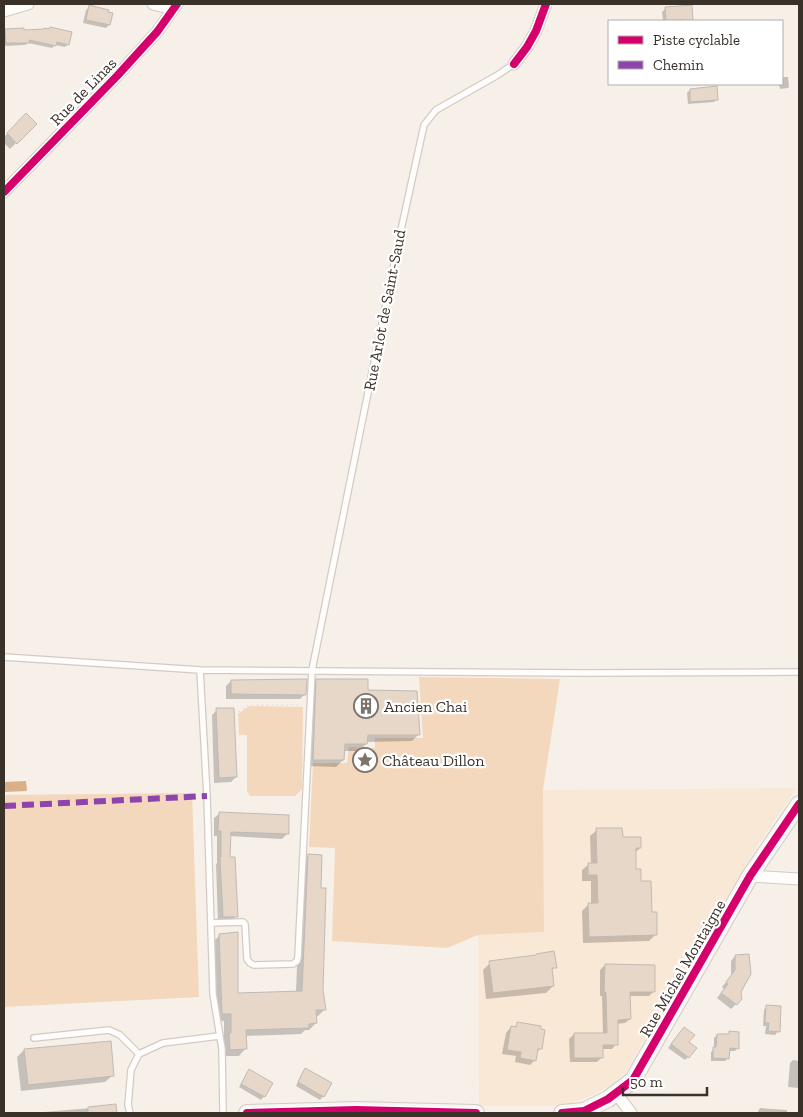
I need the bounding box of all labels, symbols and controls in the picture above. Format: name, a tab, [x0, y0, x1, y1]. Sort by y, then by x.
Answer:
legend	[608, 20, 783, 85]
text: Piste cyclable	[653, 31, 740, 49]
street label: Rue de Linas	[46, 53, 120, 129]
text: Chemin	[653, 56, 704, 74]
street label: Rue Arlot de Saint-Saud	[360, 228, 409, 392]
building icon: Ancien Chai	[353, 693, 379, 719]
place label: Ancien Chai	[384, 697, 468, 716]
place icon: Château Dillon	[352, 747, 378, 773]
place label: Château Dillon	[382, 751, 485, 770]
street label: Rue Michel Montaigne	[635, 896, 729, 1040]
scale bar	[623, 1064, 707, 1096]
text: 50 m	[630, 1073, 663, 1091]

